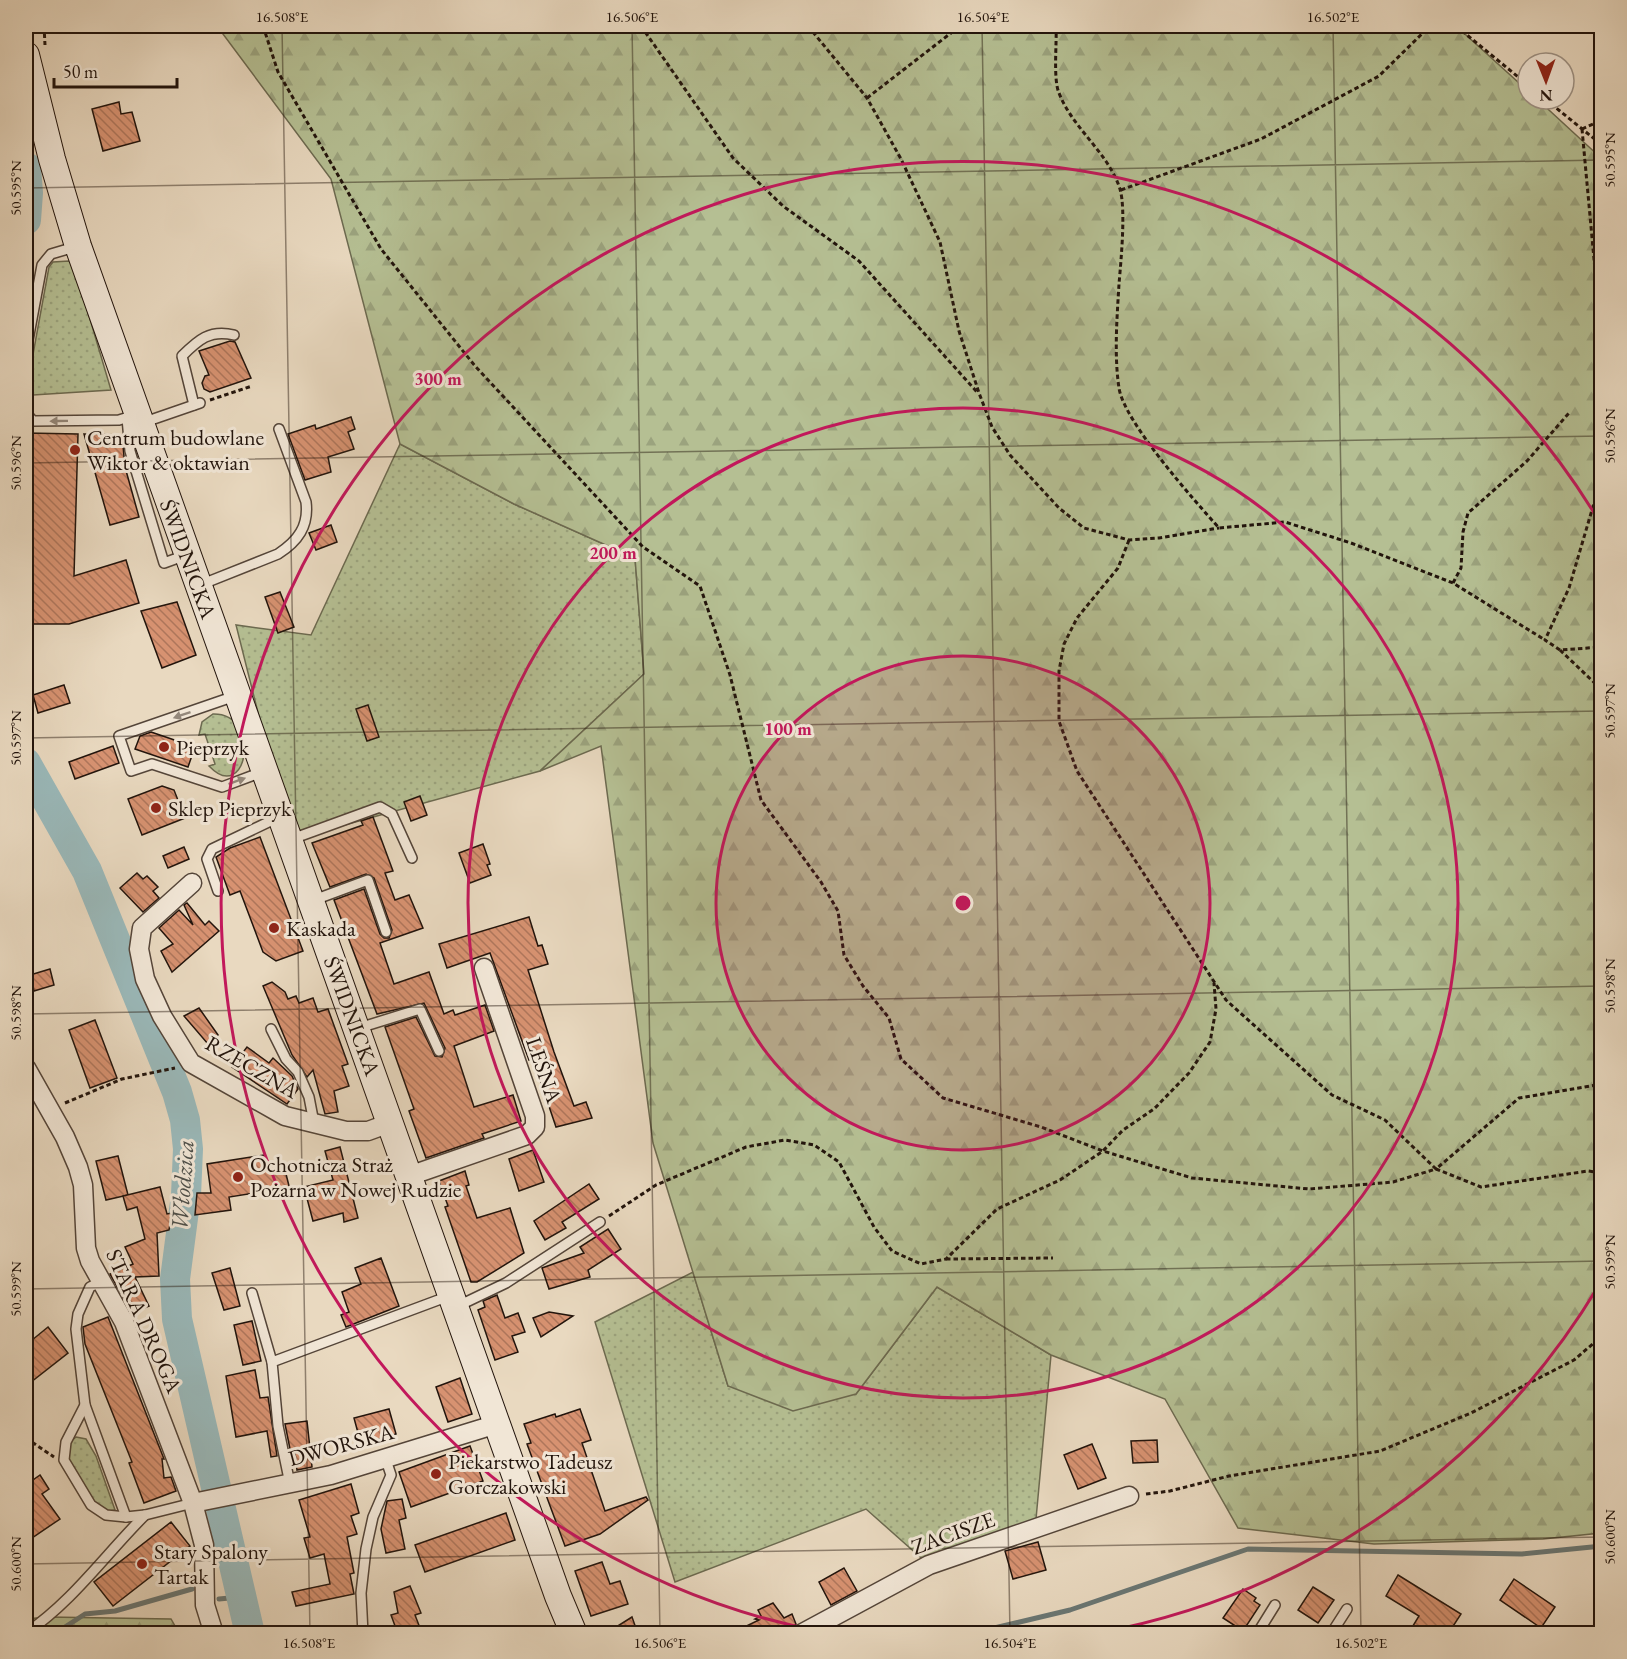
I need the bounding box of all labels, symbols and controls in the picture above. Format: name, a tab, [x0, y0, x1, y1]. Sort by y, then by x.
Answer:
text: 16.508°E	[256, 7, 309, 26]
text: 16.506°E	[606, 7, 659, 26]
text: 16.504°E	[957, 7, 1010, 26]
text: 16.502°E	[1307, 7, 1360, 26]
scale bar	[54, 51, 177, 89]
north arrow	[1516, 51, 1576, 111]
text: 50 m	[63, 60, 98, 83]
text: N	[1540, 85, 1553, 106]
text: 50.595°N	[1600, 132, 1619, 188]
text: 50.595°N	[6, 160, 25, 216]
text: 300 m	[414, 367, 462, 390]
text: 50.596°N	[1600, 408, 1619, 464]
one-way arrow	[49, 416, 68, 426]
place label: Centrum budowlane Wiktor & oktawian	[87, 423, 265, 477]
text: 50.596°N	[6, 435, 25, 491]
marker: Centrum budowlane Wiktor & oktawian	[68, 443, 82, 457]
street label: ŚWIDNICKA	[153, 495, 223, 624]
text: 200 m	[589, 541, 637, 564]
text: 50.597°N	[1600, 683, 1619, 739]
text: 50.597°N	[6, 710, 25, 766]
one-way arrow	[173, 710, 191, 720]
text: 100 m	[764, 717, 812, 740]
place label: Pieprzyk	[176, 733, 250, 762]
marker: Pieprzyk	[157, 740, 171, 754]
one-way arrow	[229, 776, 247, 786]
place label: Sklep Pieprzyk	[168, 794, 292, 823]
marker: Sklep Pieprzyk	[149, 801, 163, 815]
centre of rings	[953, 893, 973, 913]
place label: Kaskada	[286, 914, 356, 943]
marker: Kaskada	[267, 921, 281, 935]
street label: ŚWIDNICKA	[317, 952, 387, 1081]
text: 50.598°N	[1600, 958, 1619, 1014]
text: 50.598°N	[6, 985, 25, 1041]
street label: RZECZNA	[200, 1029, 304, 1106]
street label: LEŚNA	[519, 1033, 569, 1108]
water label: Włodzica	[163, 1139, 201, 1231]
place label: Ochotnicza Straż Pożarna w Nowej Rudzie	[250, 1150, 462, 1204]
marker: Ochotnicza Straż Pożarna w Nowej Rudzie	[231, 1170, 245, 1184]
text: 50.599°N	[1600, 1234, 1619, 1290]
street label: STARA DROGA	[99, 1244, 189, 1398]
text: 50.599°N	[6, 1261, 25, 1317]
street label: DWORSKA	[285, 1417, 398, 1473]
place label: Piekarstwo Tadeusz Gorczakowski	[448, 1447, 613, 1501]
marker: Piekarstwo Tadeusz Gorczakowski	[429, 1467, 443, 1481]
street label: ZACISZE	[907, 1505, 999, 1561]
text: 50.600°N	[1600, 1509, 1619, 1565]
text: 50.600°N	[6, 1536, 25, 1592]
place label: Stary Spalony Tartak	[154, 1537, 268, 1591]
marker: Stary Spalony Tartak	[135, 1557, 149, 1571]
text: 16.508°E	[283, 1633, 336, 1652]
text: 16.506°E	[634, 1633, 687, 1652]
text: 16.504°E	[984, 1633, 1037, 1652]
text: 16.502°E	[1335, 1633, 1388, 1652]

